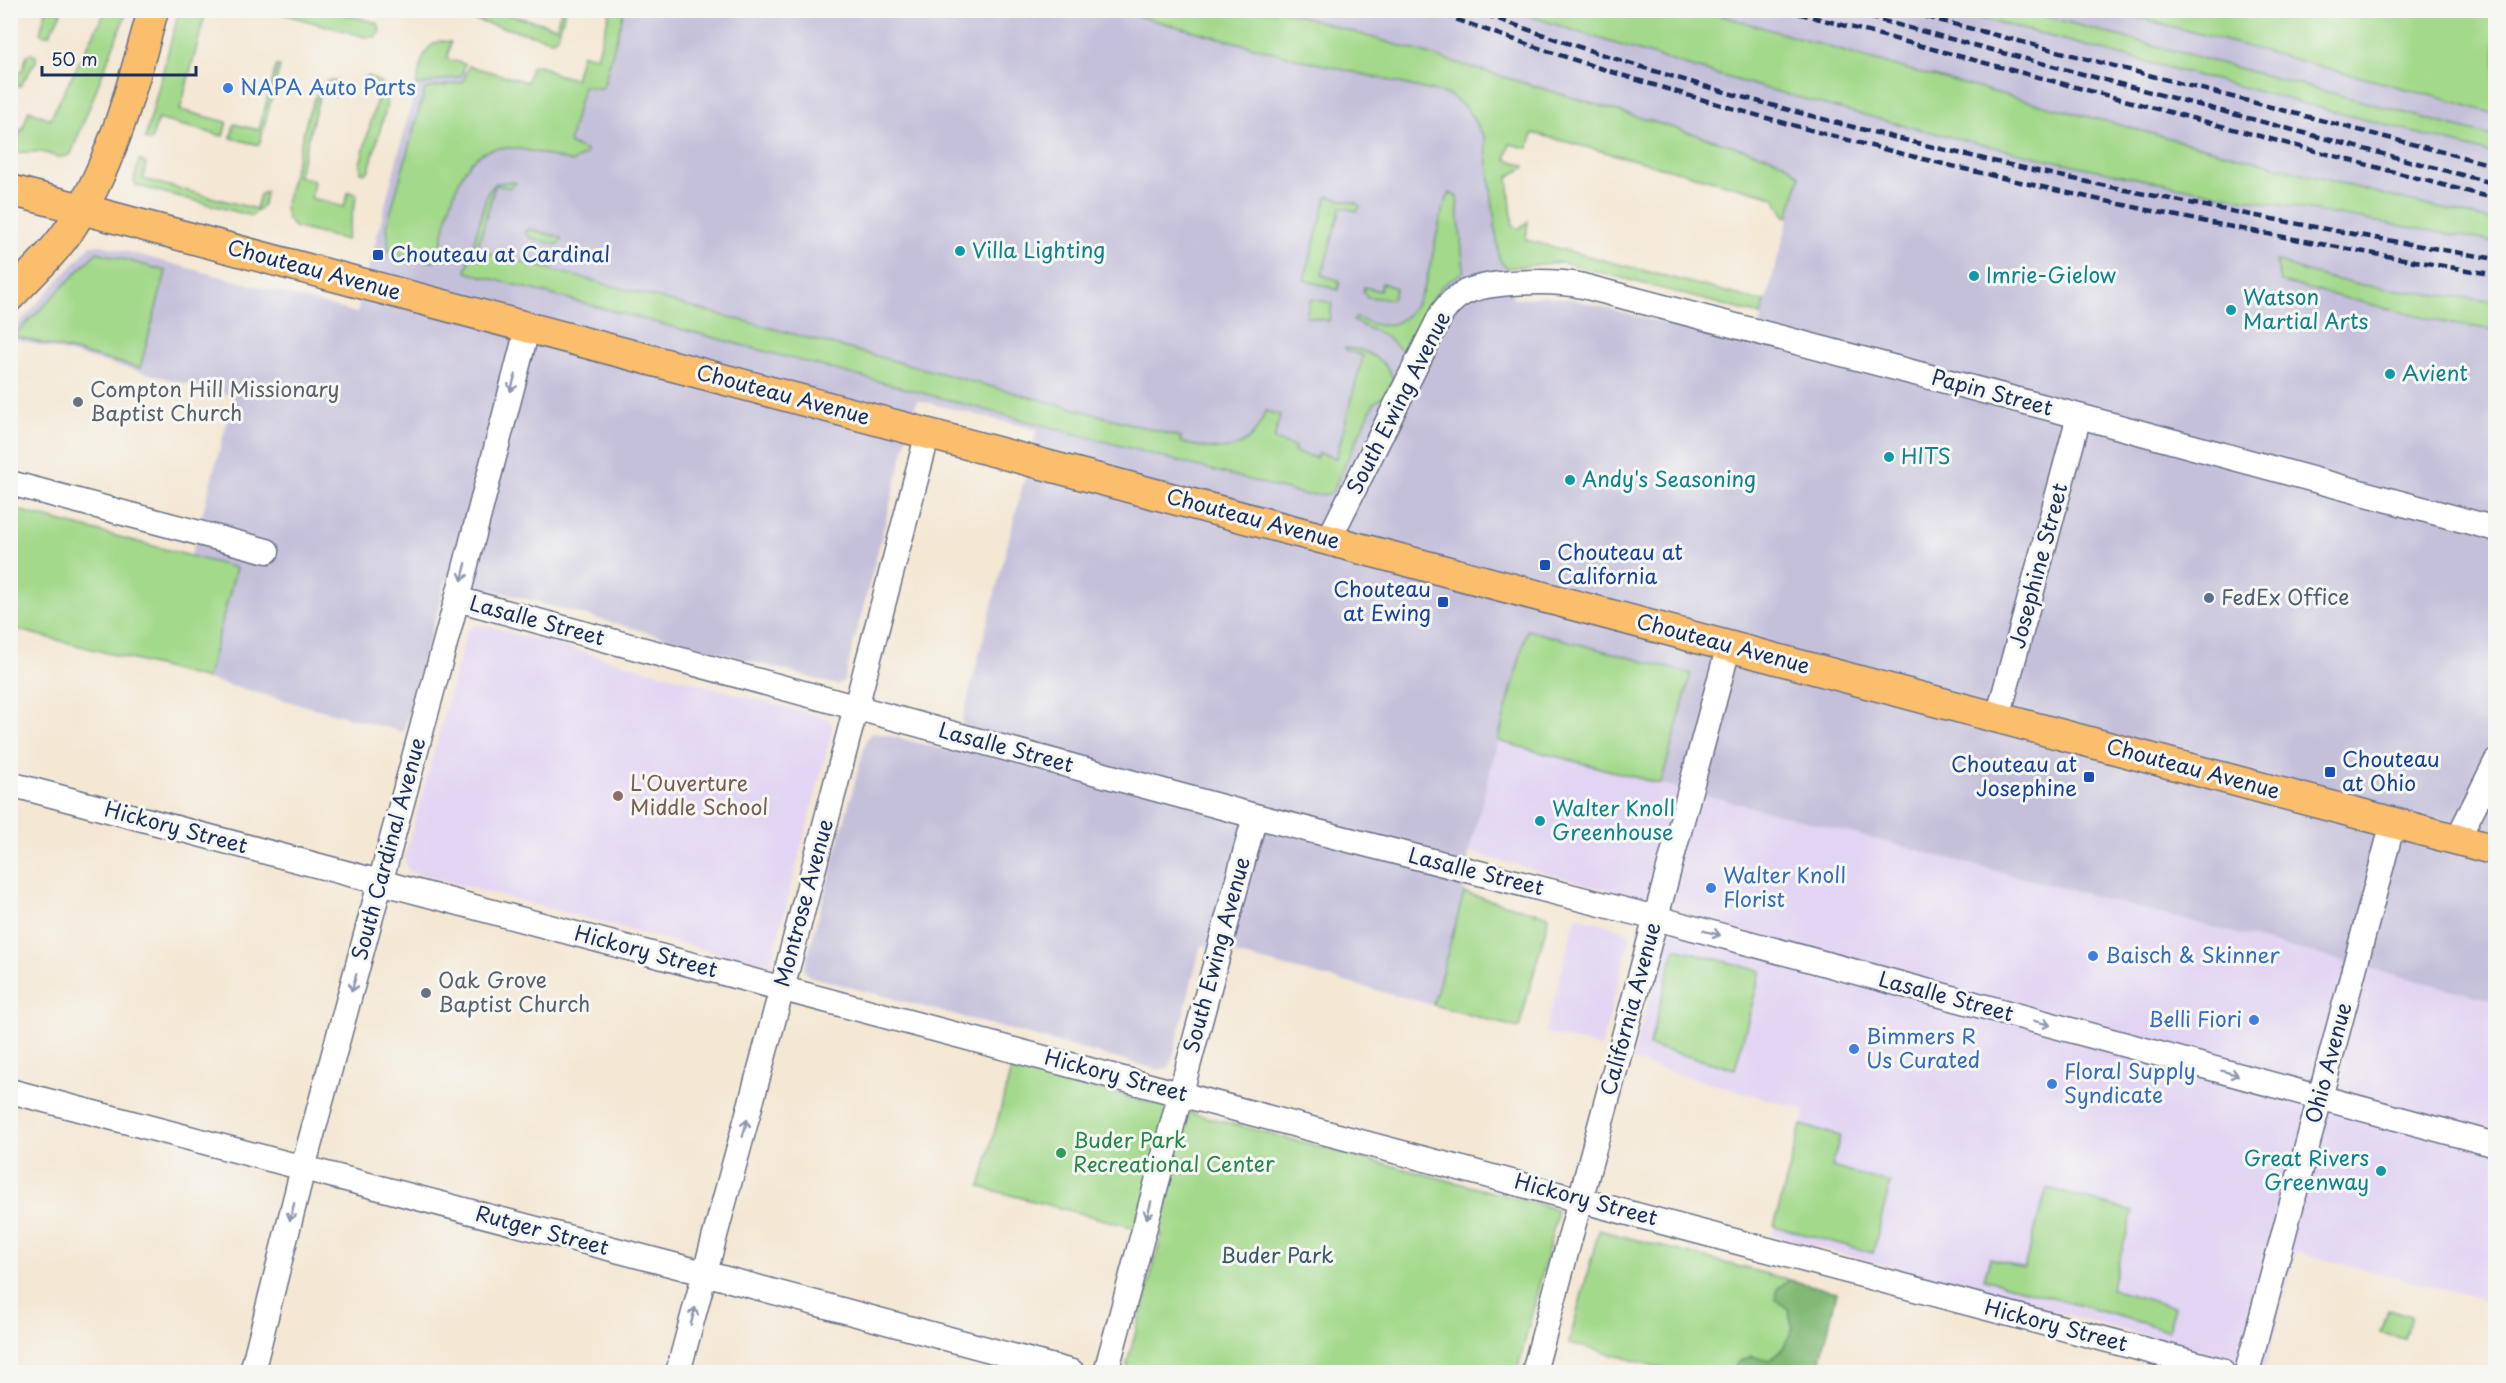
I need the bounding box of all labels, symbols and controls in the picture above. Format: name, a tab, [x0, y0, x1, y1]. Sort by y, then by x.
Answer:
scale bar	[42, 39, 196, 77]
text: 50 m	[51, 45, 98, 72]
place label: NAPA Auto Parts	[240, 70, 416, 102]
marker: NAPA Auto Parts	[221, 81, 235, 95]
street label: Chouteau Avenue	[224, 230, 405, 307]
place label: Villa Lighting	[972, 233, 1105, 265]
place label: Chouteau at Cardinal	[390, 237, 610, 269]
marker: Villa Lighting	[953, 244, 967, 258]
marker: Chouteau at Cardinal	[371, 248, 385, 262]
place label: Imrie-Gielow	[1986, 258, 2116, 290]
marker: Imrie-Gielow	[1967, 269, 1981, 283]
place label: Watson Martial Arts	[2243, 280, 2368, 336]
marker: Watson Martial Arts	[2224, 303, 2238, 317]
street label: South Ewing Avenue	[1337, 305, 1457, 499]
street label: Chouteau Avenue	[693, 355, 874, 432]
place label: Avient	[2402, 356, 2468, 388]
street label: Papin Street	[1928, 360, 2057, 423]
marker: Avient	[2383, 367, 2397, 381]
place label: Compton Hill Missionary Baptist Church	[90, 372, 340, 428]
one-way arrow	[507, 373, 518, 392]
marker: Compton Hill Missionary Baptist Church	[71, 395, 85, 409]
place label: HITS	[1901, 439, 1951, 471]
marker: HITS	[1882, 450, 1896, 464]
place label: Andy's Seasoning	[1582, 462, 1756, 494]
marker: Andy's Seasoning	[1563, 473, 1577, 487]
street label: Chouteau Avenue	[1163, 479, 1344, 556]
street label: Josephine Street	[2000, 479, 2075, 652]
place label: Chouteau at California	[1557, 535, 1683, 591]
marker: Chouteau at California	[1538, 558, 1552, 572]
one-way arrow	[458, 562, 470, 581]
place label: Chouteau at Ewing	[1333, 572, 1431, 628]
place label: FedEx Office	[2221, 580, 2349, 612]
street label: Lasalle Street	[466, 586, 609, 652]
marker: FedEx Office	[2202, 591, 2216, 605]
marker: Chouteau at Ewing	[1436, 595, 1450, 609]
street label: Chouteau Avenue	[1633, 604, 1814, 681]
street label: Lasalle Street	[935, 713, 1078, 779]
street label: Chouteau Avenue	[2103, 729, 2284, 806]
street label: South Cardinal Avenue	[342, 734, 432, 963]
place label: Chouteau at Ohio	[2342, 742, 2440, 798]
place label: Chouteau at Josephine	[1951, 747, 2077, 803]
marker: Chouteau at Ohio	[2323, 765, 2337, 779]
place label: L'Ouverture Middle School	[630, 766, 768, 822]
marker: Chouteau at Josephine	[2082, 770, 2096, 784]
marker: L'Ouverture Middle School	[611, 789, 625, 803]
place label: Walter Knoll Greenhouse	[1552, 791, 1675, 847]
street label: Hickory Street	[102, 792, 252, 861]
marker: Walter Knoll Greenhouse	[1533, 814, 1547, 828]
street label: Montrose Avenue	[764, 815, 840, 990]
street label: Lasalle Street	[1405, 838, 1548, 902]
street label: South Ewing Avenue	[1173, 853, 1257, 1056]
place label: Walter Knoll Florist	[1723, 858, 1846, 914]
marker: Walter Knoll Florist	[1704, 881, 1718, 895]
street label: Hickory Street	[572, 916, 722, 985]
street label: California Avenue	[1591, 918, 1668, 1099]
one-way arrow	[1702, 928, 1721, 940]
place label: Baisch & Skinner	[2105, 938, 2280, 970]
marker: Baisch & Skinner	[2086, 949, 2100, 963]
street label: Lasalle Street	[1875, 962, 2018, 1028]
place label: Oak Grove Baptist Church	[438, 963, 590, 1019]
one-way arrow	[348, 973, 359, 992]
marker: Oak Grove Baptist Church	[419, 986, 433, 1000]
street label: Ohio Avenue	[2296, 998, 2359, 1127]
place label: Belli Fiori	[2148, 1002, 2242, 1034]
marker: Belli Fiori	[2247, 1013, 2261, 1027]
one-way arrow	[2032, 1017, 2051, 1029]
place label: Bimmers R Us Curated	[1866, 1019, 1980, 1075]
street label: Hickory Street	[1042, 1040, 1192, 1109]
marker: Bimmers R Us Curated	[1847, 1042, 1861, 1056]
place label: Floral Supply Syndicate	[2064, 1054, 2196, 1110]
one-way arrow	[2221, 1068, 2240, 1080]
marker: Floral Supply Syndicate	[2045, 1077, 2059, 1091]
one-way arrow	[739, 1119, 751, 1138]
place label: Buder Park Recreational Center	[1073, 1123, 1275, 1179]
place label: Great Rivers Greenway	[2244, 1141, 2369, 1197]
marker: Buder Park Recreational Center	[1054, 1146, 1068, 1160]
street label: Hickory Street	[1512, 1164, 1662, 1233]
marker: Great Rivers Greenway	[2374, 1164, 2388, 1178]
street label: Rutger Street	[472, 1196, 613, 1262]
one-way arrow	[1142, 1200, 1154, 1219]
one-way arrow	[286, 1202, 298, 1221]
park label: Buder Park	[1220, 1238, 1334, 1270]
street label: Hickory Street	[1982, 1290, 2132, 1359]
one-way arrow	[688, 1307, 700, 1326]

